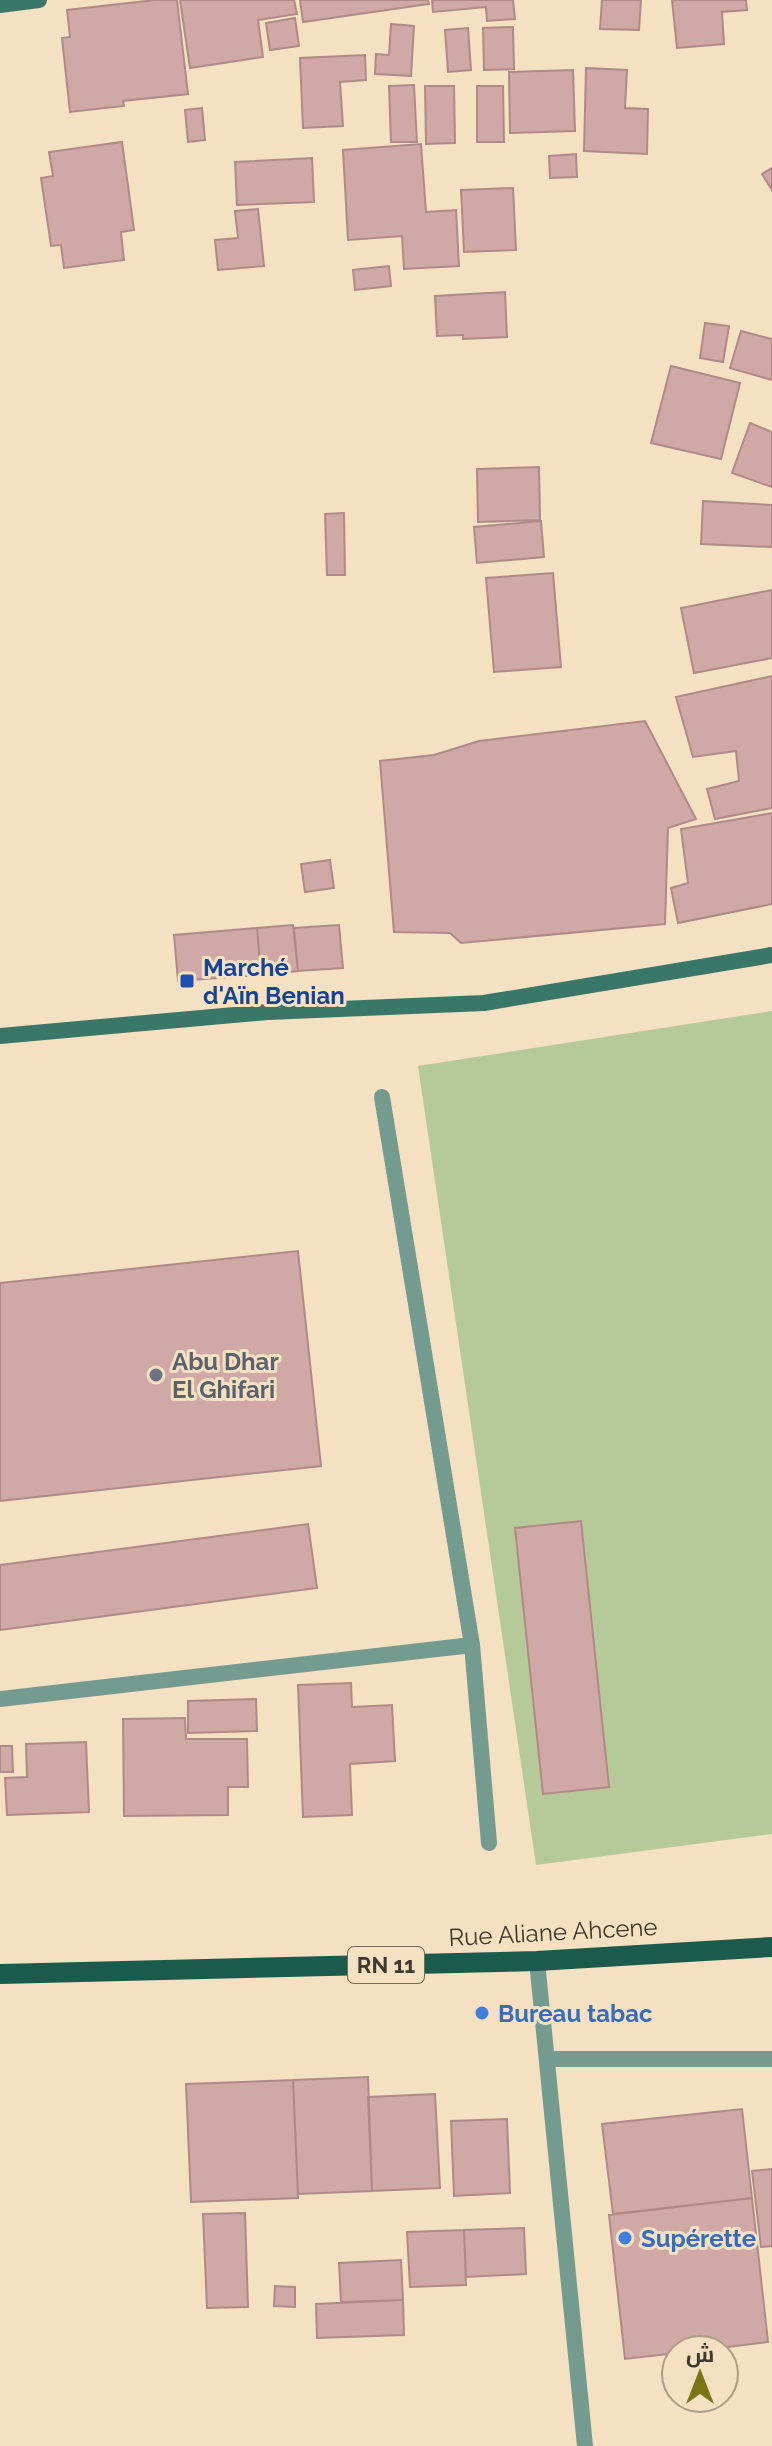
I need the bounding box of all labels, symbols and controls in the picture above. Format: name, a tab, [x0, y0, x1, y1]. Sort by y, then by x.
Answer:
place label: Marché d'Aïn Benian	[203, 953, 345, 1010]
marker: Marché d'Aïn Benian	[178, 972, 196, 990]
place label: Abu Dhar El Ghifari	[172, 1347, 279, 1404]
marker: Abu Dhar El Ghifari	[147, 1366, 165, 1384]
street label: Rue Aliane Ahcene	[448, 1912, 658, 1952]
road number: RN 11	[348, 1947, 424, 1983]
place label: Bureau tabac	[498, 1999, 653, 2028]
marker: Bureau tabac	[473, 2004, 491, 2022]
place label: Supérette	[641, 2224, 756, 2253]
marker: Supérette	[616, 2229, 634, 2247]
north arrow	[660, 2334, 740, 2414]
text: ش	[686, 2341, 714, 2368]

